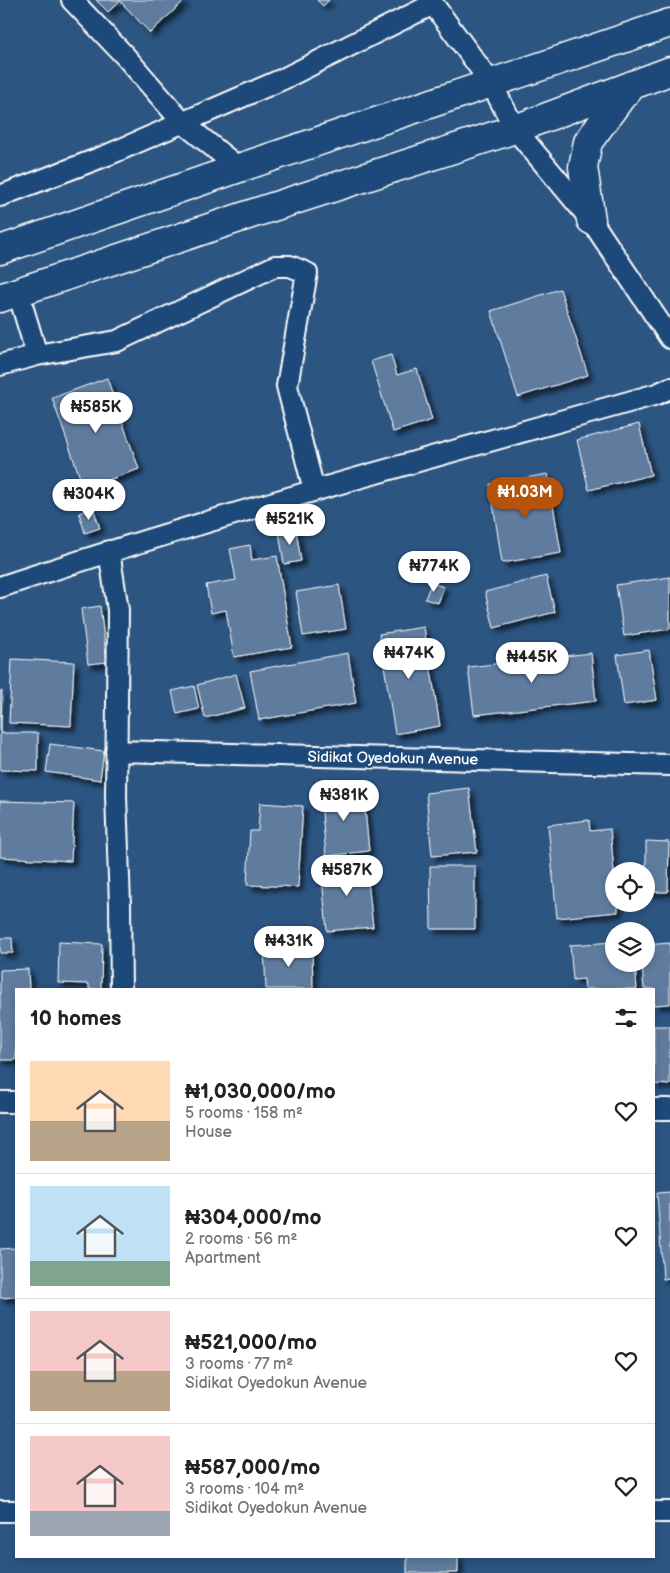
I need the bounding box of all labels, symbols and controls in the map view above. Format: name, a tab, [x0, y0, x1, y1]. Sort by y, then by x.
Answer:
pin: ₦585K	[61, 392, 131, 434]
text: ₦585K	[71, 398, 121, 417]
pin: ₦1.03M	[484, 476, 566, 519]
pin: ₦304K	[54, 478, 124, 521]
text: ₦1.03M	[498, 483, 552, 502]
text: ₦304K	[63, 485, 115, 504]
pin: ₦521K	[255, 504, 325, 546]
text: ₦521K	[266, 510, 314, 529]
pin: ₦774K	[399, 550, 469, 593]
text: ₦774K	[409, 557, 459, 576]
pin: ₦474K	[374, 638, 444, 680]
pin: ₦445K	[497, 642, 567, 684]
text: ₦474K	[384, 644, 434, 663]
text: ₦445K	[507, 648, 557, 667]
street label: Sidikat Oyedokun Avenue	[307, 748, 479, 769]
pin: ₦381K	[309, 780, 379, 822]
text: ₦381K	[320, 786, 368, 805]
pin: ₦587K	[312, 854, 382, 897]
text: ₦587K	[322, 861, 372, 880]
map controls	[605, 862, 655, 972]
button: locate	[605, 862, 655, 912]
button: layers	[605, 922, 655, 972]
pin: ₦431K	[254, 926, 324, 968]
text: ₦431K	[265, 932, 313, 951]
icon: filters	[612, 1004, 640, 1032]
text: 10 homes	[30, 1006, 121, 1031]
text: ₦1,030,000/mo	[185, 1079, 336, 1104]
icon: home	[70, 1081, 130, 1141]
icon: heart	[612, 1097, 640, 1125]
text: 5 rooms · 158 m²	[185, 1104, 303, 1123]
text: House	[185, 1123, 232, 1142]
text: ₦304,000/mo	[185, 1205, 322, 1230]
icon: home	[70, 1206, 130, 1266]
icon: heart	[612, 1222, 640, 1250]
text: 2 rooms · 56 m²	[185, 1230, 297, 1249]
text: Apartment	[185, 1249, 261, 1268]
text: ₦521,000/mo	[185, 1330, 317, 1355]
icon: home	[70, 1331, 130, 1391]
icon: heart	[612, 1347, 640, 1375]
text: 3 rooms · 77 m²	[185, 1355, 293, 1374]
text: Sidikat Oyedokun Avenue	[185, 1374, 367, 1393]
text: ₦587,000/mo	[185, 1455, 320, 1480]
icon: home	[70, 1456, 130, 1516]
icon: heart	[612, 1472, 640, 1500]
text: 3 rooms · 104 m²	[185, 1480, 304, 1499]
text: Sidikat Oyedokun Avenue	[185, 1499, 367, 1518]

